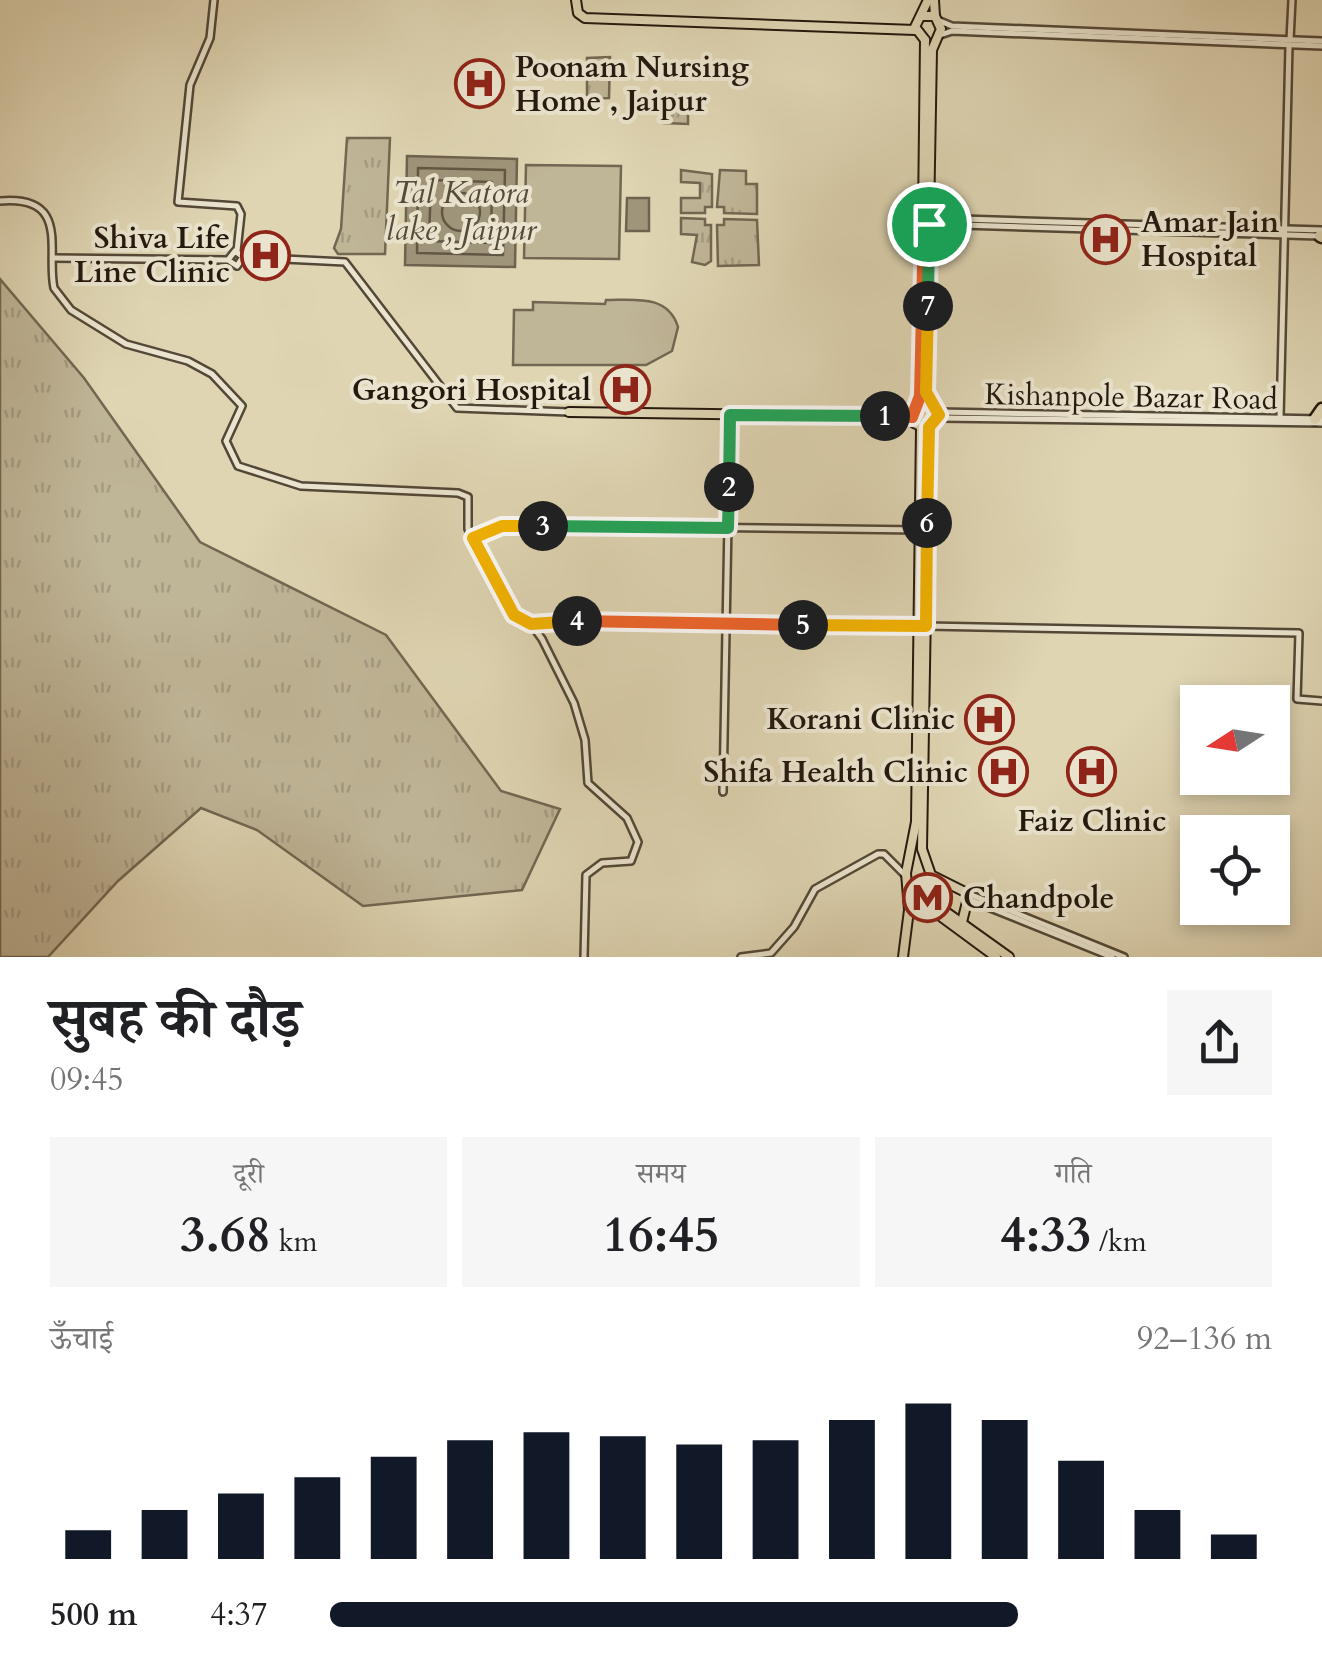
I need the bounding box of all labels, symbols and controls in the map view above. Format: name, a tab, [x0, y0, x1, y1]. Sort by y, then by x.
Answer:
place label: Poonam Nursing Home , Jaipur	[515, 47, 749, 122]
hospital icon: Poonam Nursing Home , Jaipur	[454, 58, 506, 110]
water label: Tal Katora lake , Jaipur	[386, 171, 538, 252]
pin	[887, 182, 972, 267]
icon: arrive	[902, 197, 957, 252]
place label: Amar Jain Hospital	[1141, 202, 1279, 277]
hospital icon: Amar Jain Hospital	[1080, 213, 1132, 265]
place label: Shiva Life Line Clinic	[74, 218, 230, 293]
hospital icon: Shiva Life Line Clinic	[239, 229, 291, 281]
pin: 7	[903, 281, 953, 331]
text: 7	[921, 287, 935, 325]
hospital icon: Gangori Hospital	[600, 364, 652, 416]
place label: Gangori Hospital	[352, 370, 591, 411]
street label: Kishanpole Bazar Road	[984, 374, 1278, 420]
pin: 1	[860, 391, 910, 441]
text: 1	[878, 397, 892, 435]
pin: 2	[704, 462, 754, 512]
text: 2	[722, 468, 736, 506]
pin: 6	[902, 498, 952, 548]
pin: 3	[518, 501, 568, 551]
text: 6	[920, 504, 934, 542]
text: 3	[536, 507, 550, 545]
pin: 4	[552, 596, 602, 646]
pin: 5	[778, 600, 828, 650]
text: 4	[570, 602, 584, 640]
text: 5	[796, 606, 810, 644]
north arrow	[1180, 685, 1290, 795]
map controls	[1180, 685, 1290, 925]
hospital icon: Korani Clinic	[964, 693, 1016, 745]
place label: Korani Clinic	[766, 699, 955, 740]
hospital icon: Shifa Health Clinic	[977, 746, 1029, 798]
hospital icon: Faiz Clinic	[1066, 746, 1118, 798]
place label: Shifa Health Clinic	[704, 752, 968, 793]
place label: Faiz Clinic	[1018, 801, 1166, 842]
button: locate	[1180, 815, 1290, 925]
metro station icon: Chandpole	[902, 872, 954, 924]
place label: Chandpole	[963, 878, 1114, 919]
text: सुबह की दौड़	[50, 983, 301, 1057]
button: share	[1167, 990, 1272, 1095]
text: 09:45	[50, 1058, 124, 1102]
text: दूरी	[233, 1155, 264, 1193]
text: समय	[636, 1155, 686, 1193]
text: गति	[1055, 1155, 1092, 1193]
text: 3.68	[180, 1201, 271, 1269]
text: 16:45	[603, 1201, 719, 1269]
text: 4:33	[1000, 1201, 1091, 1269]
text: km	[271, 1223, 317, 1261]
text: /km	[1091, 1223, 1147, 1261]
text: ऊँचाई	[50, 1317, 113, 1361]
text: 92–136 m	[1137, 1317, 1272, 1361]
text: 500 m	[50, 1593, 137, 1637]
text: 4:37	[210, 1593, 267, 1637]

